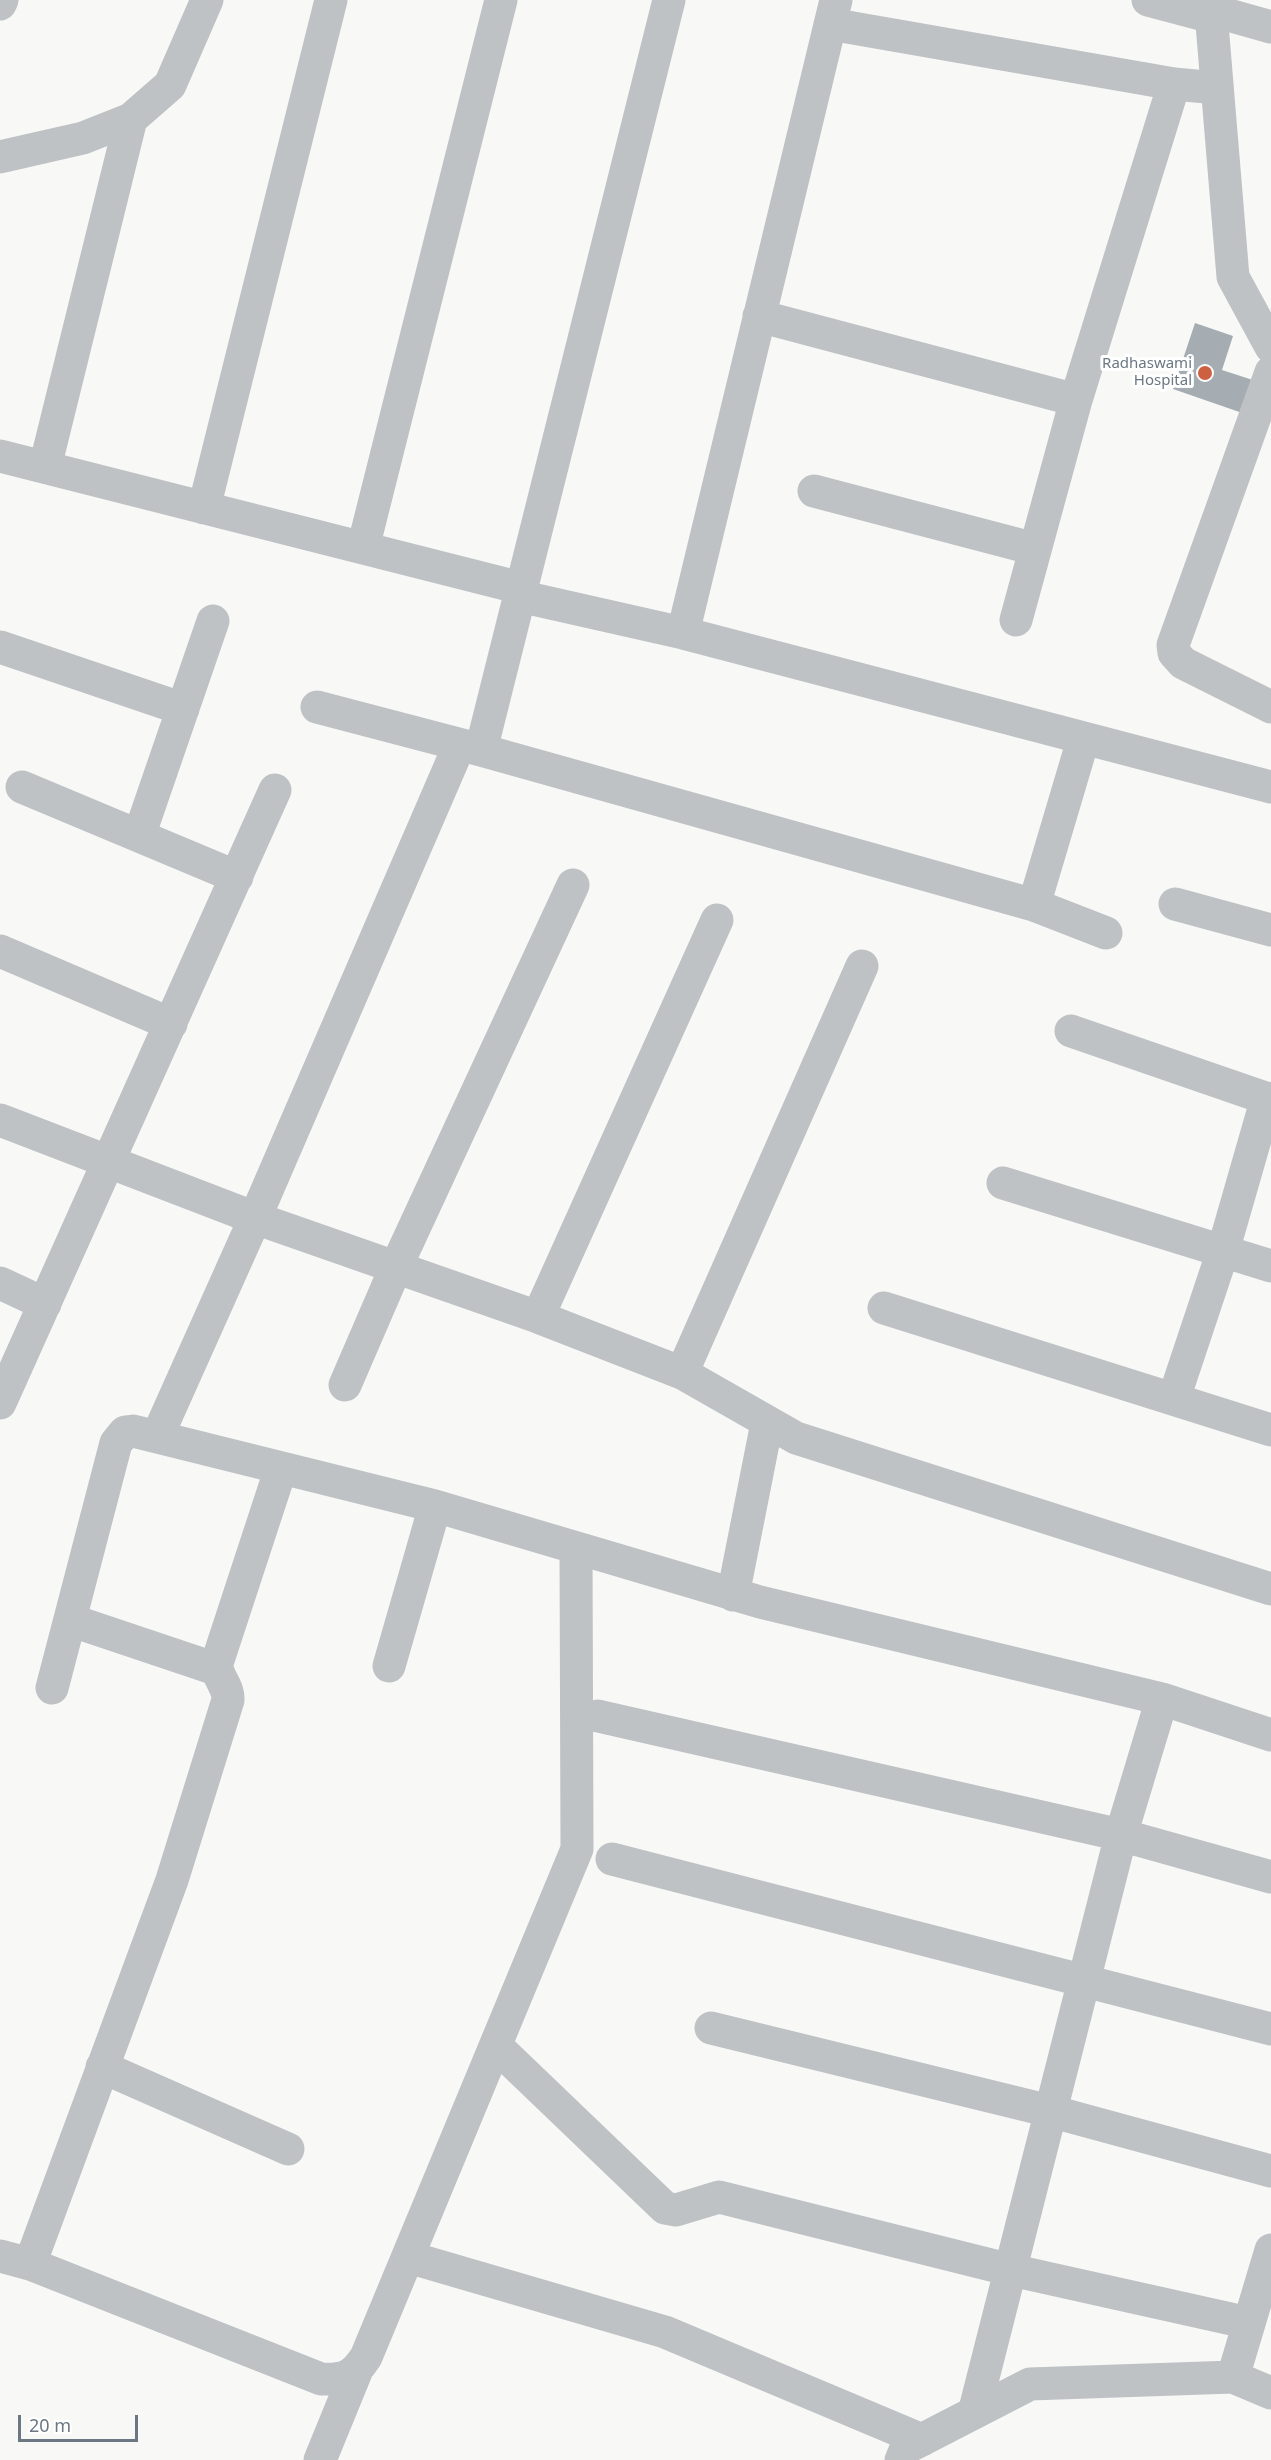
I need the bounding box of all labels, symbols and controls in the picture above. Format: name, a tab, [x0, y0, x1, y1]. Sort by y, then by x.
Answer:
place label: Radhaswami Hospital	[1102, 355, 1192, 390]
marker: Radhaswami Hospital	[1196, 364, 1214, 382]
scale bar	[21, 2403, 141, 2441]
text: 20 m	[29, 2413, 71, 2437]

